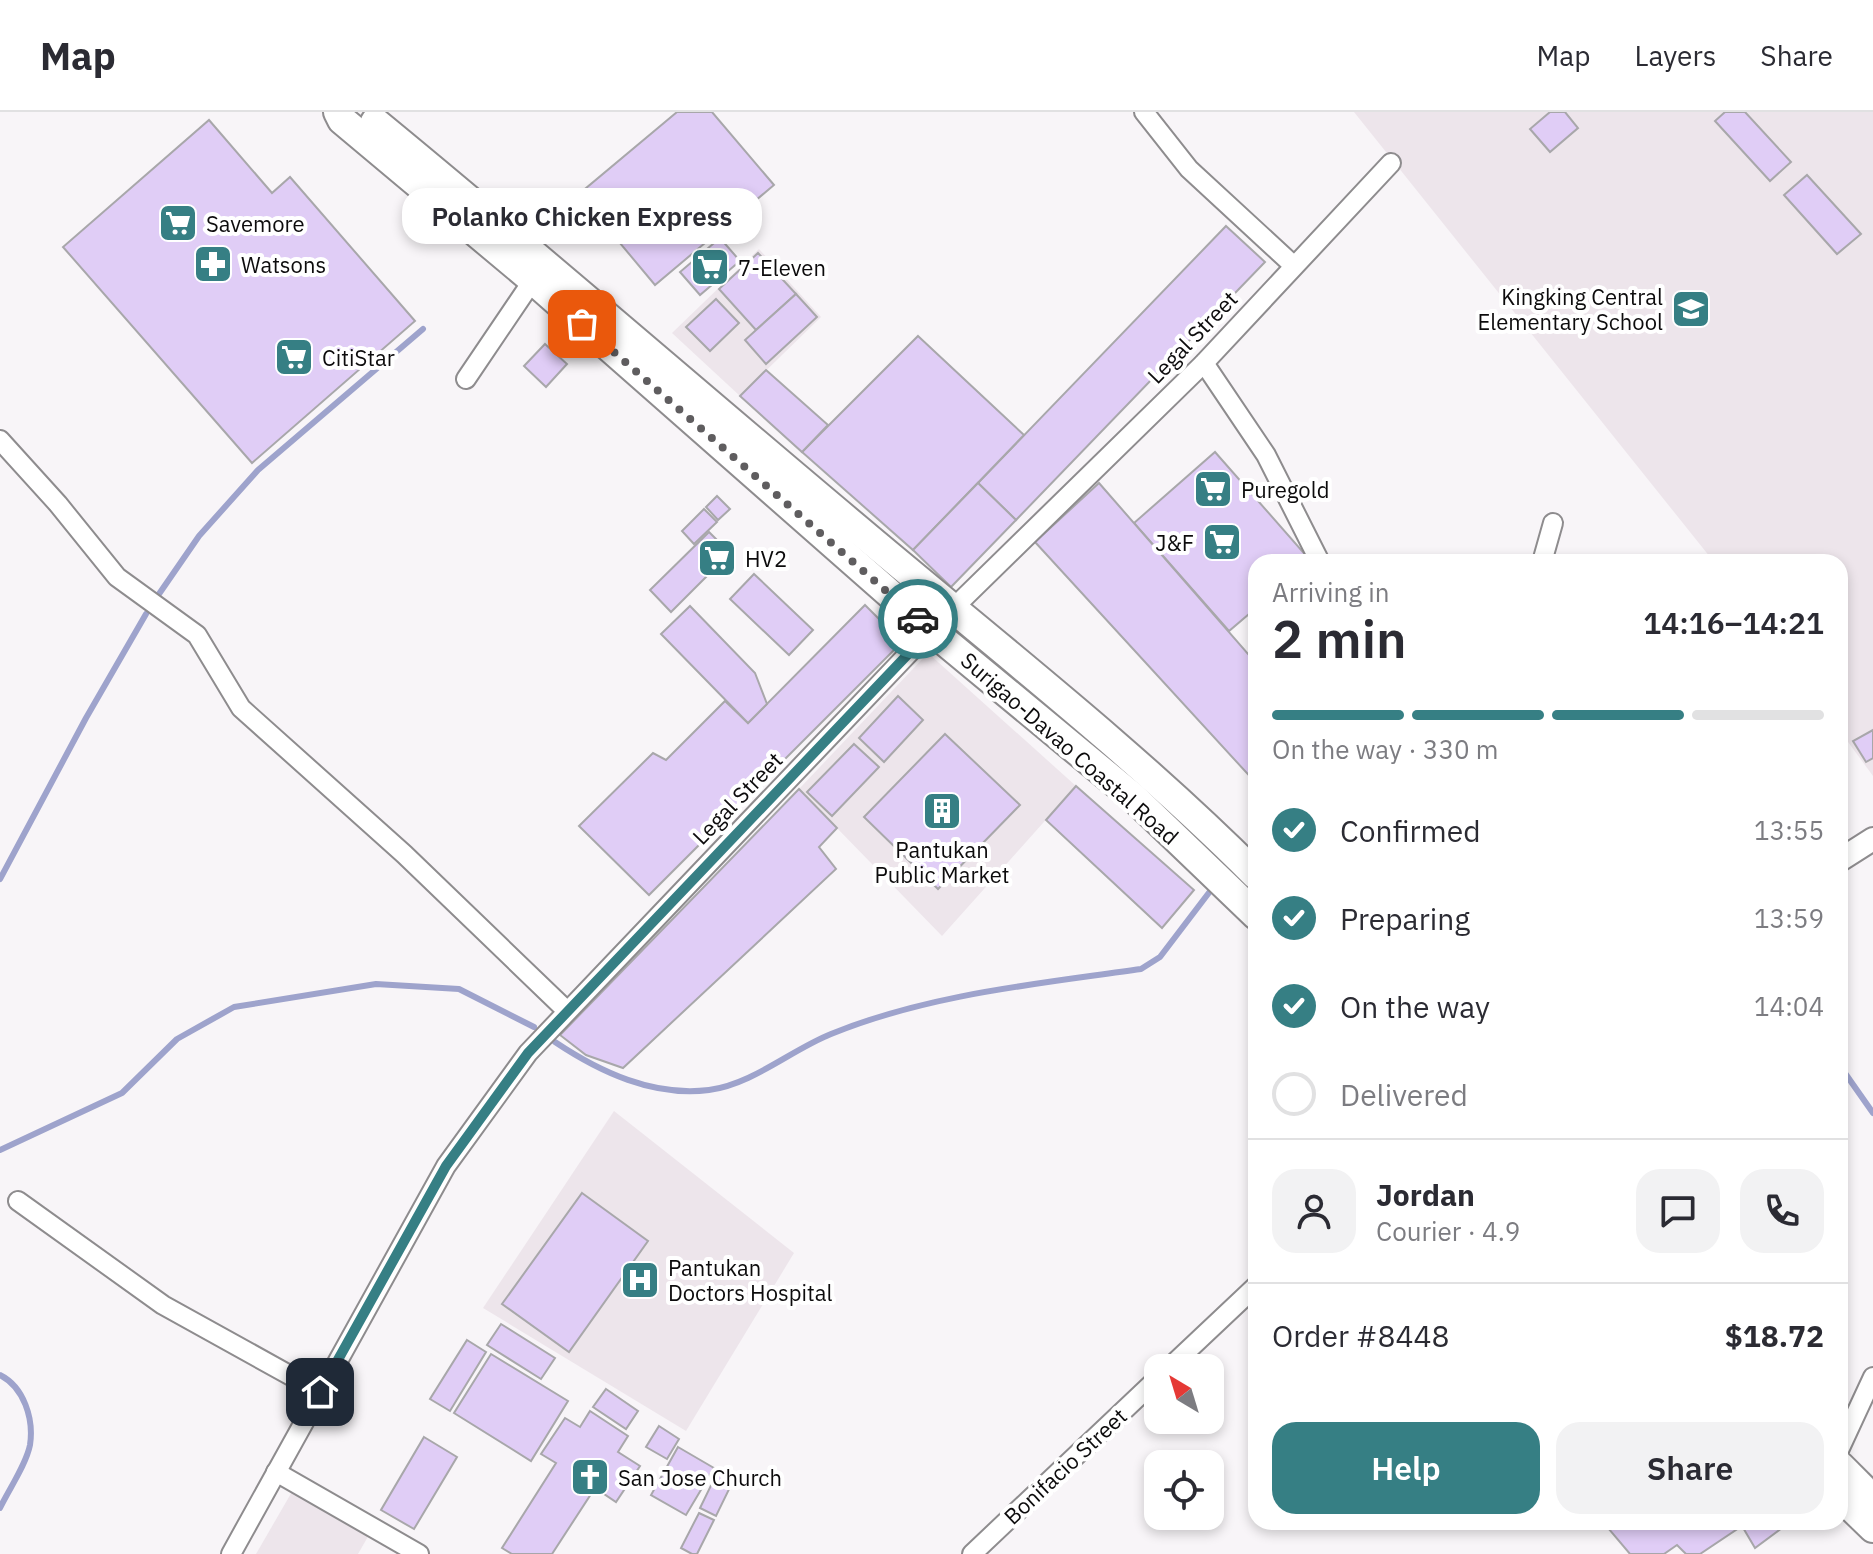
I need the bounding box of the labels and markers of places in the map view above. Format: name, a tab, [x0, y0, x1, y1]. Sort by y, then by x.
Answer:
callout: Polanko Chicken Express	[402, 188, 762, 244]
supermarket icon: Savemore	[157, 202, 199, 244]
place label: Savemore	[206, 209, 305, 238]
pharmacy icon: Watsons	[192, 243, 234, 285]
supermarket icon: 7-Eleven	[689, 246, 731, 288]
place label: Watsons	[241, 250, 326, 279]
place label: 7-Eleven	[738, 253, 826, 282]
place label: Kingking Central Elementary School	[1477, 282, 1663, 336]
school or university icon: Kingking Central Elementary School	[1670, 288, 1712, 330]
pin	[548, 290, 616, 358]
supermarket icon: CitiStar	[273, 336, 315, 378]
place label: CitiStar	[322, 343, 395, 372]
supermarket icon: Puregold	[1192, 468, 1234, 510]
place label: Puregold	[1241, 475, 1329, 504]
supermarket icon: J&F	[1201, 521, 1243, 563]
place label: J&F	[1155, 528, 1194, 557]
supermarket icon: HV2	[696, 537, 738, 579]
place label: HV2	[745, 544, 787, 573]
building icon: Pantukan Public Market	[921, 790, 963, 832]
place label: Pantukan Public Market	[874, 835, 1010, 889]
place label: Pantukan Doctors Hospital	[668, 1253, 832, 1307]
hospital icon: Pantukan Doctors Hospital	[619, 1259, 661, 1301]
pin	[286, 1358, 354, 1426]
church icon: San Jose Church	[569, 1456, 611, 1498]
place label: San Jose Church	[618, 1463, 782, 1492]

